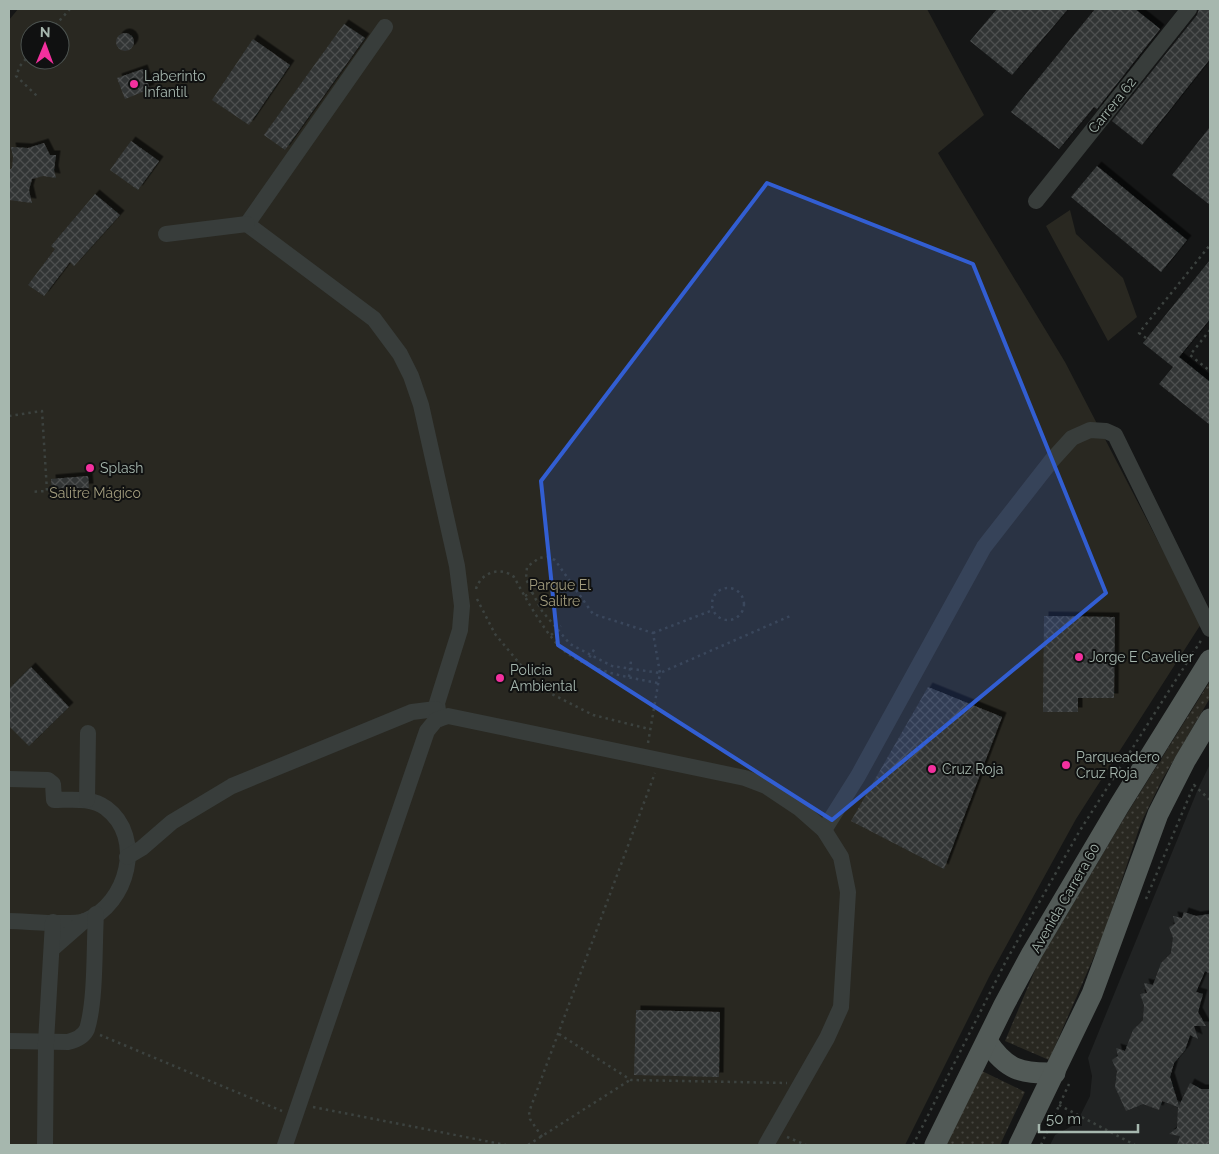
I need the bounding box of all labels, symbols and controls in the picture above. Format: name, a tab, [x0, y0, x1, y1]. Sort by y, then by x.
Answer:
north arrow	[20, 20, 70, 70]
text: N	[40, 24, 51, 40]
place label: Laberinto Infantil	[144, 68, 206, 100]
street label: Carrera 62	[1085, 74, 1139, 136]
marker: Laberinto Infantil	[128, 78, 140, 90]
place label: Splash	[100, 460, 144, 476]
marker: Splash	[84, 462, 96, 474]
park label: Salitre Mágico	[49, 485, 141, 501]
park label: Parque El Salitre	[529, 577, 591, 609]
place label: Jorge E Cavelier	[1089, 649, 1194, 665]
marker: Jorge E Cavelier	[1073, 651, 1085, 663]
place label: Policia Ambiental	[510, 662, 577, 694]
marker: Policia Ambiental	[494, 672, 506, 684]
place label: Parqueadero Cruz Roja	[1076, 749, 1160, 781]
marker: Parqueadero Cruz Roja	[1060, 759, 1072, 771]
place label: Cruz Roja	[942, 761, 1003, 777]
marker: Cruz Roja	[926, 763, 938, 775]
street label: Avenida Carrera 60	[1027, 840, 1103, 956]
scale bar	[1039, 1102, 1138, 1134]
text: 50 m	[1046, 1110, 1081, 1128]

